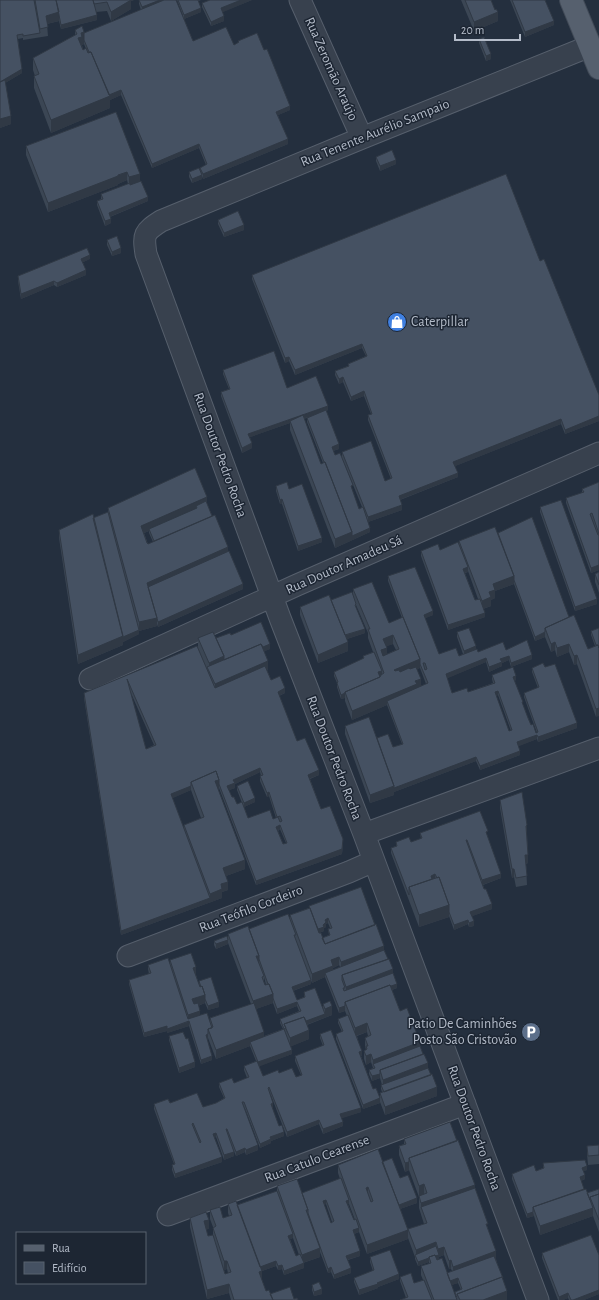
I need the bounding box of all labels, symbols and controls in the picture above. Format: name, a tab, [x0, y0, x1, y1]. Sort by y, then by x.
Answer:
street label: Rua Zeromão Araújo	[302, 15, 360, 123]
scale bar	[455, 16, 520, 42]
text: 20 m	[461, 24, 484, 36]
street label: Rua Tenente Aurélio Sampaio	[299, 97, 452, 169]
shop icon: Caterpillar	[386, 311, 408, 333]
place label: Caterpillar	[411, 315, 469, 329]
street label: Rua Doutor Pedro Rocha	[191, 391, 249, 520]
street label: Rua Doutor Amadeu Sá	[284, 533, 405, 597]
street label: Rua Doutor Pedro Rocha	[304, 694, 364, 822]
street label: Rua Teófilo Cordeiro	[197, 883, 305, 935]
place label: Patio De Caminhões Posto São Cristovão	[408, 1017, 517, 1047]
parking icon: Patio De Caminhões Posto São Cristovão	[520, 1021, 542, 1043]
street label: Rua Doutor Pedro Rocha	[445, 1064, 503, 1193]
street label: Rua Catulo Cearense	[263, 1133, 371, 1185]
legend	[16, 1232, 146, 1284]
text: Rua	[52, 1242, 71, 1254]
text: Edifício	[52, 1262, 87, 1274]

